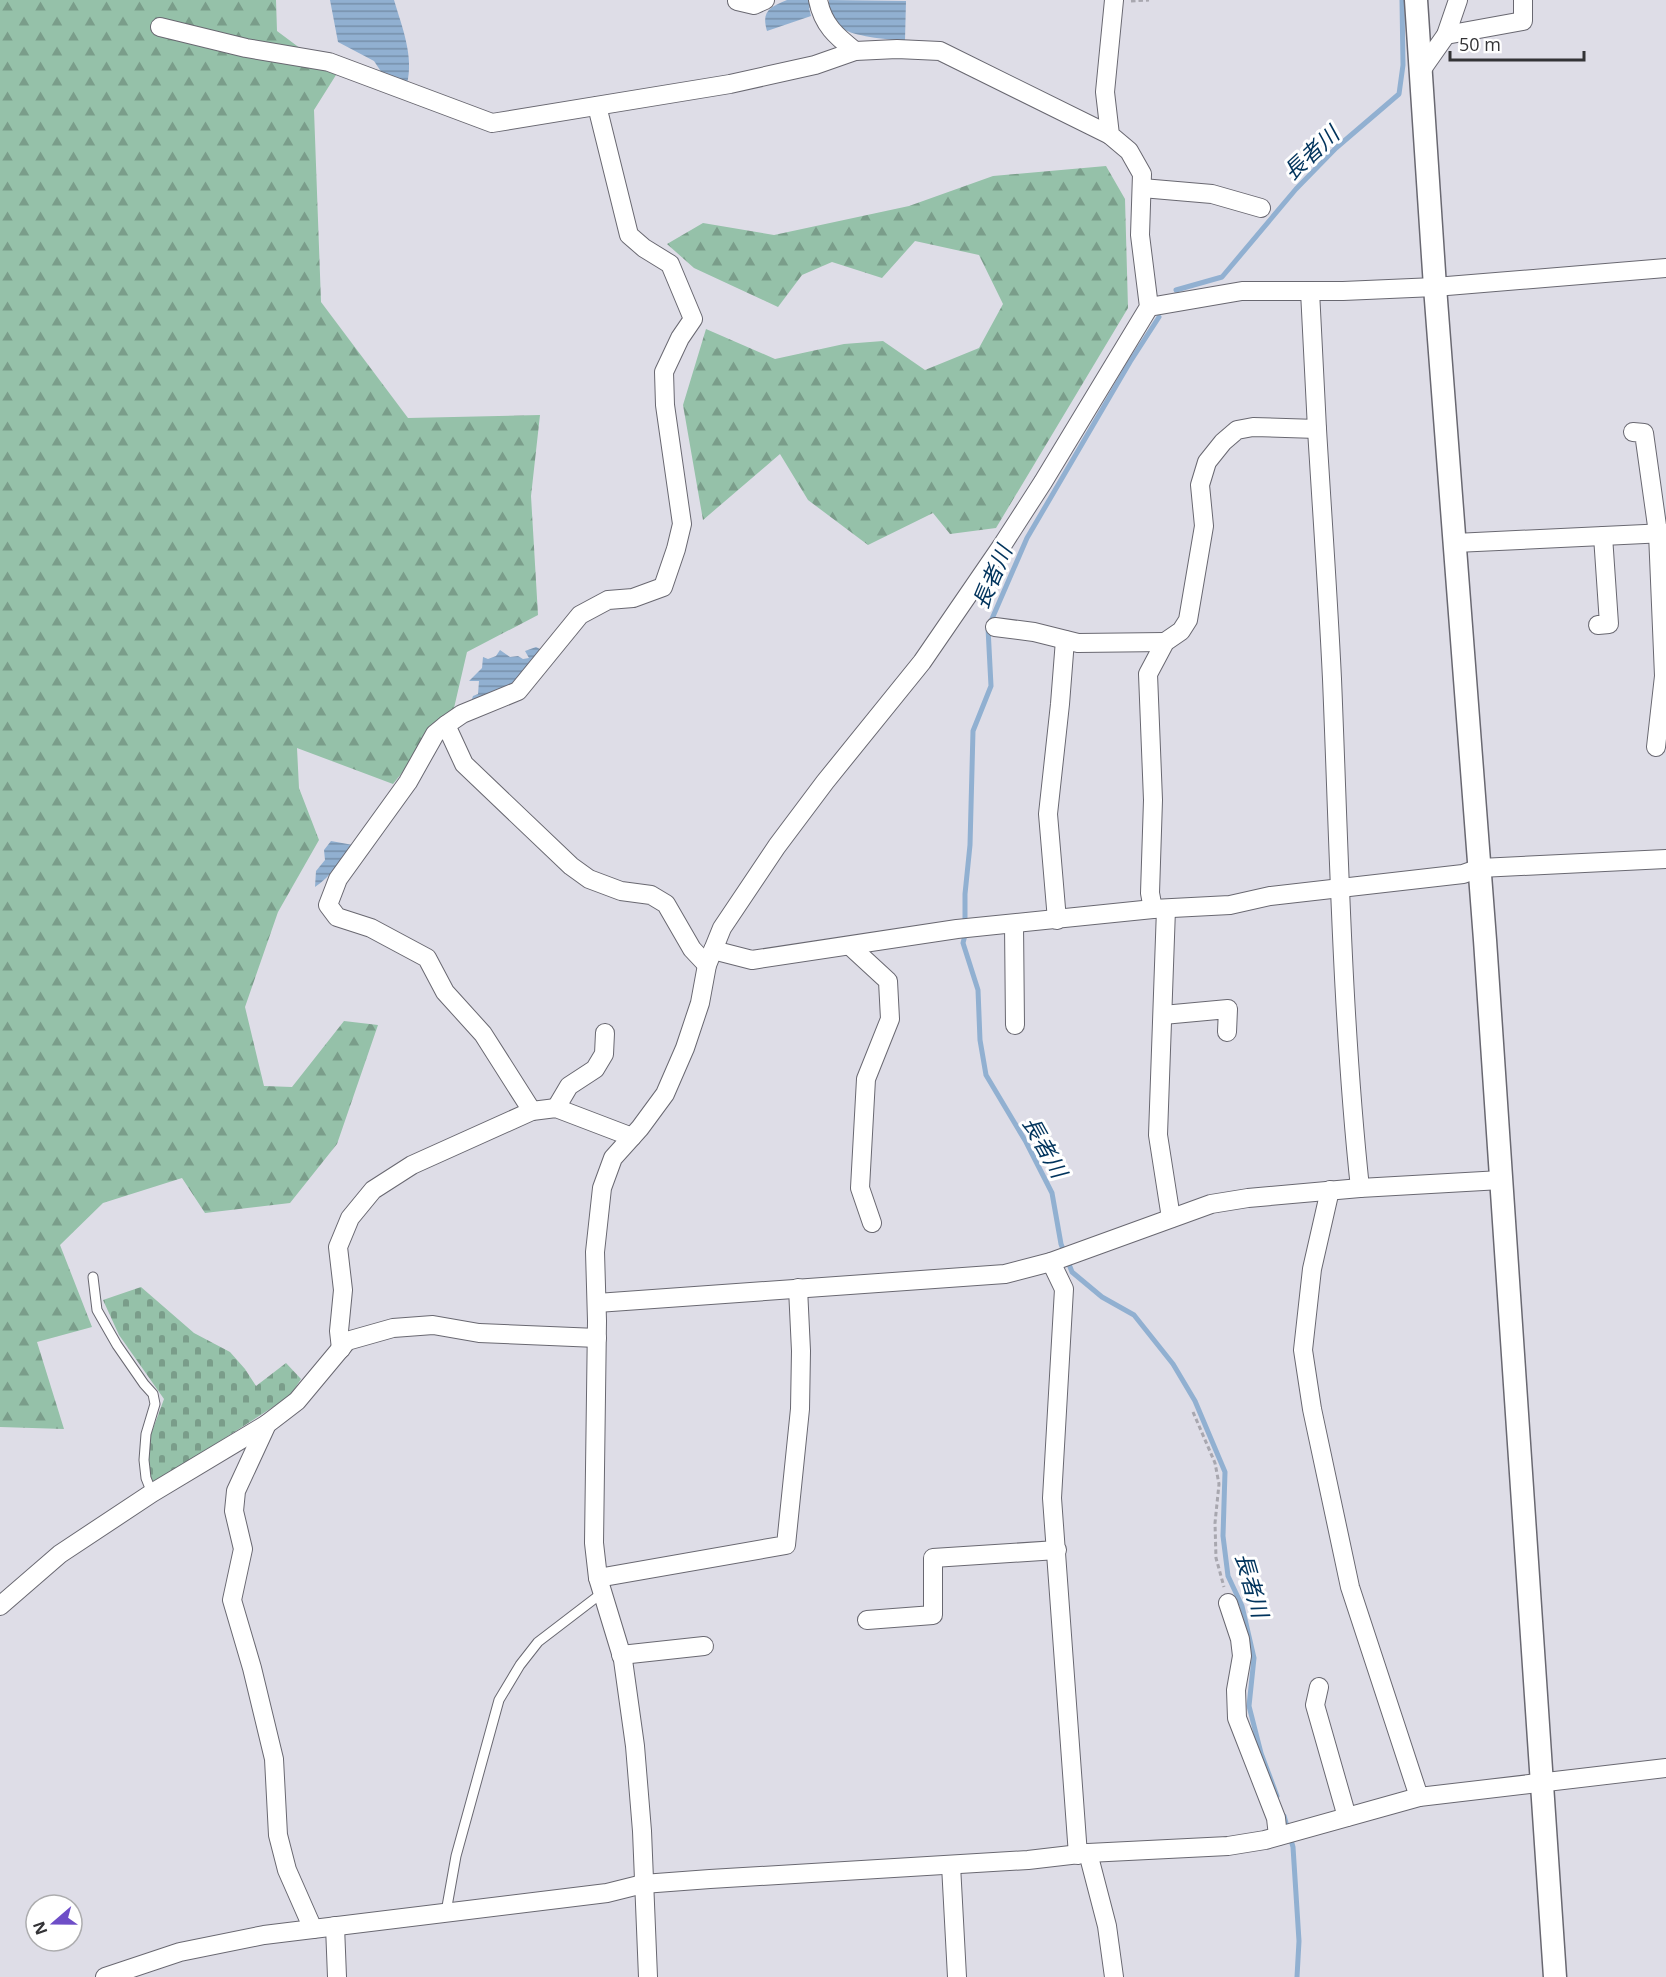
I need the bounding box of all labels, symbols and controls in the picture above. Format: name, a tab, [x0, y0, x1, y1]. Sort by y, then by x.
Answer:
scale bar	[1450, 24, 1584, 62]
text: 50 m	[1459, 32, 1501, 56]
water label: 長者川	[1276, 117, 1346, 186]
water label: 長者川	[964, 539, 1019, 613]
water label: 長者川	[1017, 1110, 1076, 1184]
water label: 長者川	[1229, 1549, 1277, 1622]
north arrow	[24, 1893, 84, 1953]
text: N	[27, 1918, 52, 1938]

